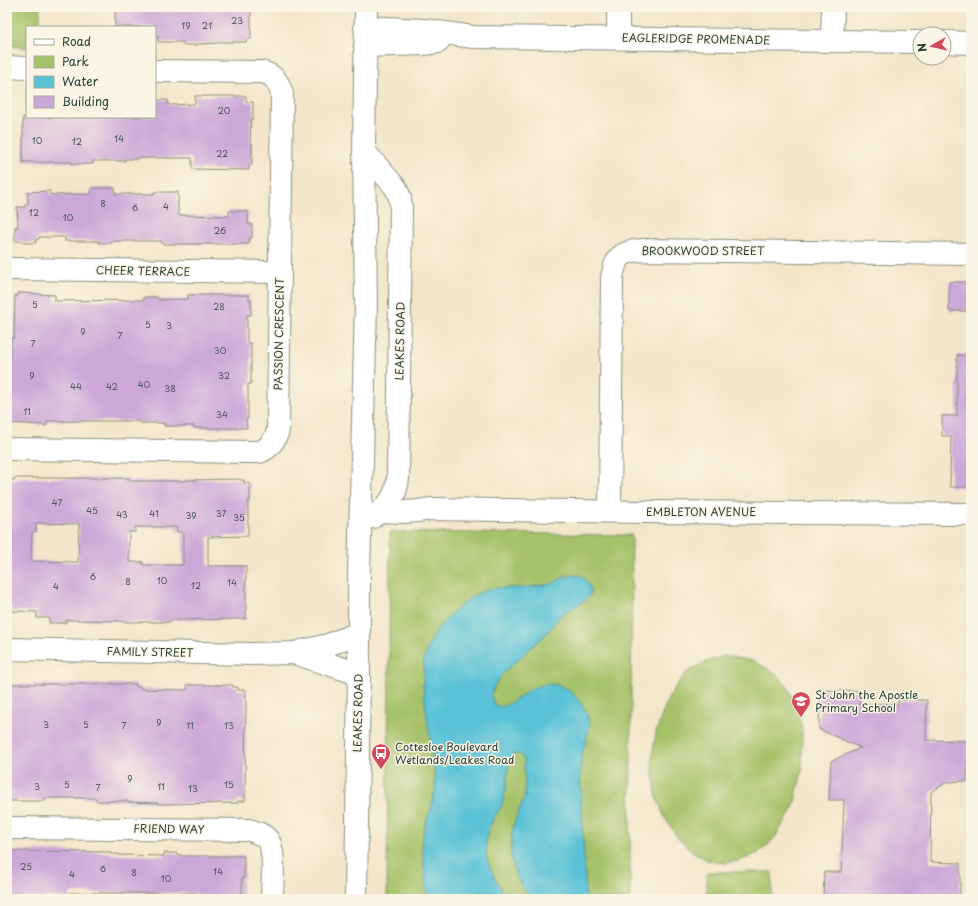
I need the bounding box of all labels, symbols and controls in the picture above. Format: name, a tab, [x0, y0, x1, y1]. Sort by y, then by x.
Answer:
house number: 23	[231, 13, 243, 27]
house number: 19	[181, 18, 191, 32]
house number: 21	[202, 18, 212, 32]
legend	[26, 26, 156, 118]
north arrow	[912, 26, 952, 66]
street label: EAGLERIDGE PROMENADE	[622, 29, 770, 48]
text: Road	[62, 32, 91, 50]
text: N	[913, 42, 931, 53]
text: Park	[62, 52, 89, 70]
text: Water	[62, 72, 99, 90]
text: Building	[62, 92, 109, 110]
house number: 20	[218, 103, 231, 117]
house number: 14	[114, 131, 124, 145]
house number: 10	[32, 133, 43, 147]
house number: 12	[72, 134, 82, 148]
house number: 22	[216, 146, 228, 160]
house number: 8	[100, 196, 106, 210]
house number: 4	[163, 199, 169, 213]
house number: 6	[132, 200, 138, 214]
house number: 12	[29, 205, 39, 219]
house number: 10	[63, 210, 74, 224]
house number: 26	[214, 223, 226, 237]
street label: BROOKWOOD STREET	[641, 242, 765, 259]
street label: CHEER TERRACE	[96, 261, 191, 280]
street label: PASSION CRESCENT	[269, 277, 288, 391]
house number: 5	[32, 297, 38, 311]
house number: 28	[213, 299, 225, 313]
street label: LEAKES ROAD	[390, 302, 409, 380]
house number: 5	[145, 317, 151, 331]
house number: 3	[166, 318, 172, 332]
house number: 9	[80, 324, 86, 338]
house number: 7	[117, 328, 123, 342]
house number: 7	[30, 336, 36, 350]
house number: 30	[214, 343, 227, 357]
house number: 9	[29, 368, 35, 382]
house number: 32	[218, 368, 230, 382]
house number: 40	[138, 377, 151, 391]
house number: 44	[70, 379, 82, 393]
house number: 42	[106, 379, 118, 393]
house number: 38	[164, 381, 176, 395]
house number: 11	[23, 404, 31, 418]
house number: 34	[216, 407, 228, 421]
house number: 47	[52, 495, 62, 509]
house number: 45	[86, 503, 98, 517]
street label: EMBLETON AVENUE	[646, 503, 756, 520]
house number: 41	[149, 506, 159, 520]
house number: 37	[216, 506, 226, 520]
house number: 43	[116, 507, 128, 521]
house number: 39	[185, 508, 197, 522]
house number: 35	[233, 510, 245, 524]
house number: 6	[90, 569, 96, 583]
house number: 10	[157, 573, 168, 587]
house number: 8	[125, 574, 131, 588]
house number: 14	[227, 575, 237, 589]
house number: 12	[191, 578, 201, 592]
house number: 4	[53, 579, 59, 593]
street label: FAMILY STREET	[107, 642, 194, 661]
street label: LEAKES ROAD	[348, 674, 367, 752]
place label: St John the Apostle Primary School	[815, 686, 919, 716]
school or university icon: St John the Apostle Primary School	[790, 690, 812, 718]
house number: 9	[156, 715, 162, 729]
house number: 3	[43, 717, 49, 731]
house number: 5	[83, 717, 89, 731]
house number: 7	[121, 718, 127, 732]
house number: 11	[186, 718, 194, 732]
house number: 13	[224, 718, 234, 732]
place label: Cottesloe Boulevard Wetlands/Leakes Road	[395, 738, 514, 768]
bus stop icon: Cottesloe Boulevard Wetlands/Leakes Road	[370, 742, 392, 770]
house number: 9	[127, 771, 133, 785]
house number: 5	[64, 777, 70, 791]
house number: 15	[224, 777, 234, 791]
house number: 3	[34, 779, 40, 793]
house number: 11	[157, 779, 165, 793]
house number: 7	[95, 780, 101, 794]
house number: 13	[188, 781, 198, 795]
street label: FRIEND WAY	[133, 819, 205, 838]
house number: 25	[20, 859, 32, 873]
house number: 6	[100, 861, 106, 875]
house number: 14	[213, 864, 223, 878]
house number: 8	[131, 865, 137, 879]
house number: 4	[69, 867, 75, 881]
house number: 10	[161, 871, 172, 885]

